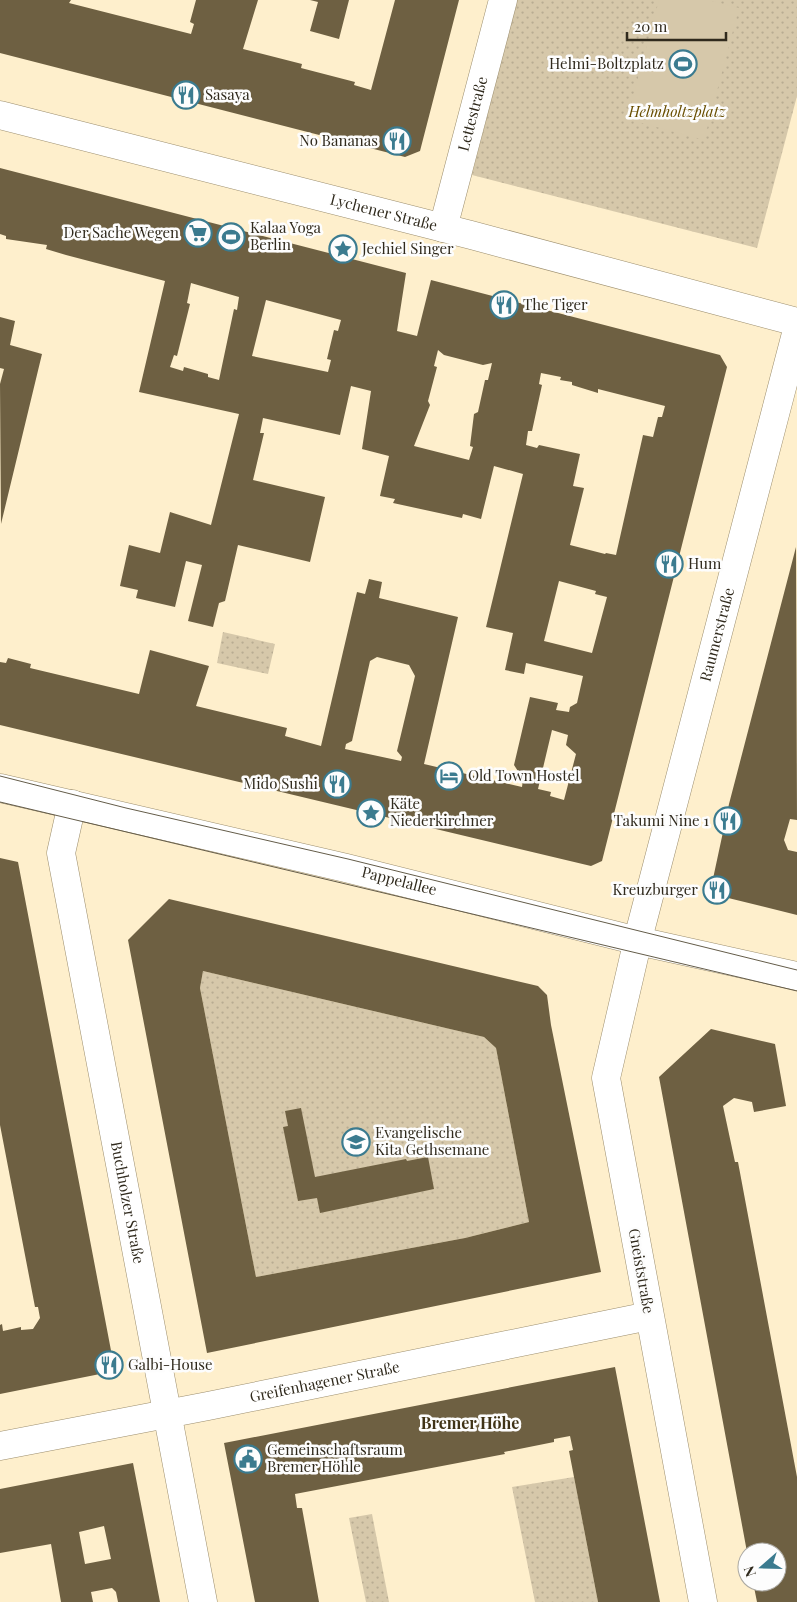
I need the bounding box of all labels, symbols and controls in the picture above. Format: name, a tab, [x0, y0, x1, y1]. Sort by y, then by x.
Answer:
scale bar	[627, 10, 726, 42]
text: 20 m	[634, 16, 668, 36]
sports icon: Helmi-Boltzplatz	[668, 49, 698, 79]
place label: Helmi-Boltzplatz	[549, 53, 664, 73]
street label: Lettestraße	[453, 74, 491, 153]
restaurant icon: Sasaya	[171, 80, 201, 110]
place label: Sasaya	[205, 84, 250, 104]
park label: Helmholtzplatz	[628, 101, 727, 121]
restaurant icon: No Bananas	[382, 126, 412, 156]
place label: No Bananas	[299, 130, 378, 150]
street label: Lychener Straße	[328, 189, 440, 235]
place label: Kalaa Yoga Berlin	[250, 217, 321, 254]
supermarket icon: Der Sache Wegen	[183, 218, 213, 248]
place label: Der Sache Wegen	[64, 222, 179, 242]
sports icon: Kalaa Yoga Berlin	[216, 222, 246, 252]
place icon: Jechiel Singer	[328, 234, 358, 264]
place label: Jechiel Singer	[361, 238, 454, 258]
restaurant icon: The Tiger	[489, 290, 519, 320]
place label: The Tiger	[523, 294, 588, 314]
restaurant icon: Hum	[654, 549, 684, 579]
place label: Hum	[688, 553, 722, 573]
street label: Raumerstraße	[695, 585, 738, 683]
hotel icon: Old Town Hostel	[434, 761, 464, 791]
place label: Old Town Hostel	[468, 765, 579, 785]
restaurant icon: Mido Sushi	[322, 769, 352, 799]
place label: Mido Sushi	[243, 773, 319, 793]
place label: Käte Niederkirchner	[390, 793, 494, 830]
place icon: Käte Niederkirchner	[356, 798, 386, 828]
restaurant icon: Takumi Nine 1	[713, 806, 743, 836]
place label: Takumi Nine 1	[613, 810, 709, 830]
street label: Pappelallee	[360, 861, 439, 899]
restaurant icon: Kreuzburger	[702, 875, 732, 905]
place label: Kreuzburger	[612, 879, 698, 899]
place label: Evangelische Kita Gethsemane	[375, 1122, 489, 1159]
school or university icon: Evangelische Kita Gethsemane	[341, 1127, 371, 1157]
street label: Buchholzer Straße	[107, 1139, 150, 1265]
street label: Gneiststraße	[625, 1227, 659, 1315]
restaurant icon: Galbi-House	[94, 1350, 124, 1380]
place label: Galbi-House	[128, 1354, 213, 1374]
street label: Greifenhagener Straße	[248, 1356, 401, 1406]
district label: Bremer Höhe	[421, 1412, 519, 1433]
place label: Gemeinschaftsraum Bremer Höhle	[267, 1439, 404, 1476]
public building icon: Gemeinschaftsraum Bremer Höhle	[233, 1444, 263, 1474]
north arrow	[737, 1542, 787, 1592]
text: N	[739, 1564, 760, 1580]

